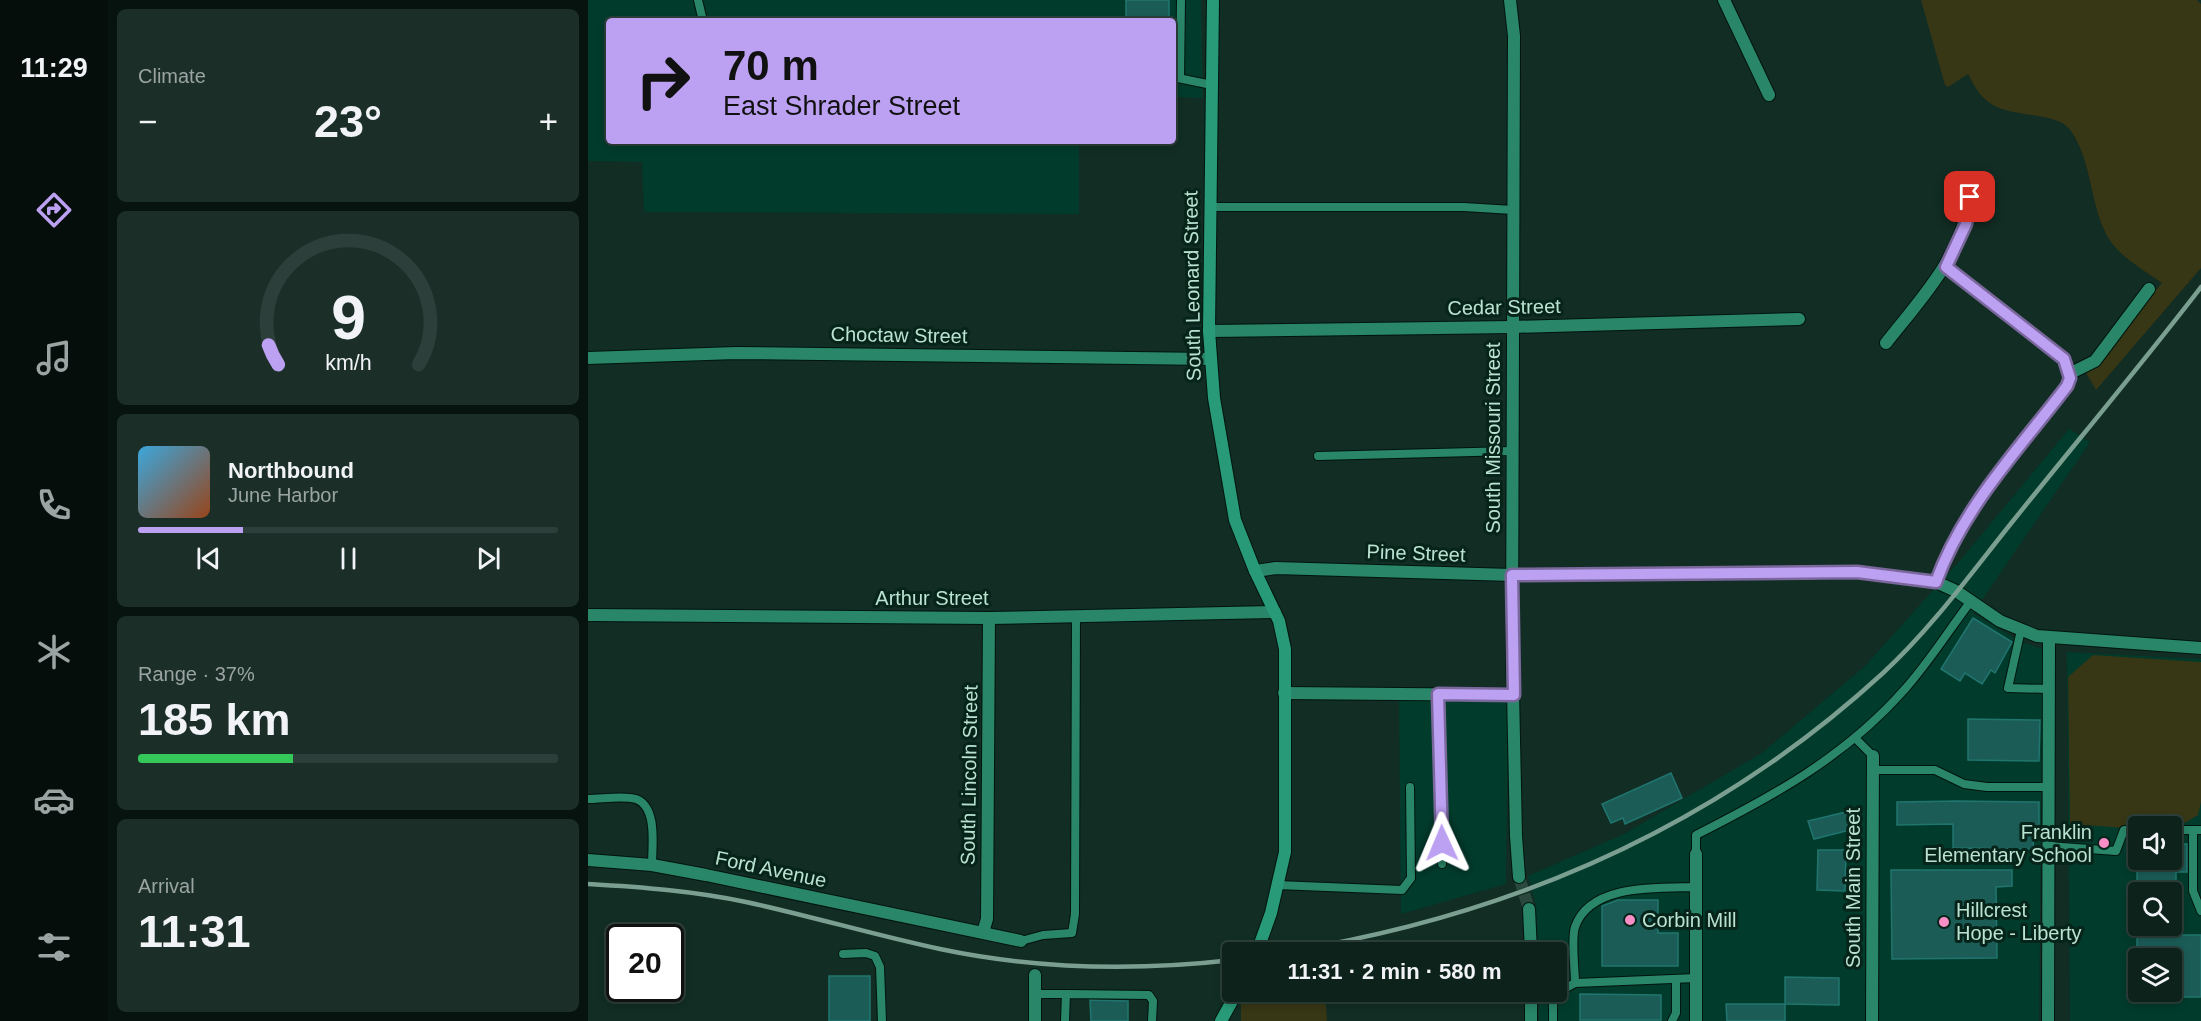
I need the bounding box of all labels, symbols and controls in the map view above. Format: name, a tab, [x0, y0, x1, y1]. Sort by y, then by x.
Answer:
icon: right	[624, 42, 702, 120]
text: 70 m	[723, 42, 819, 89]
text: 11:29	[20, 53, 88, 83]
text: Climate	[138, 65, 206, 87]
text: East Shrader Street	[723, 91, 960, 121]
text: 23°	[314, 96, 382, 147]
text: −	[138, 103, 157, 140]
text: +	[539, 103, 558, 140]
pin	[1944, 171, 1995, 222]
icon: arrive	[1953, 180, 1986, 213]
icon: directions	[33, 189, 75, 231]
street label: South Leonard Street	[1179, 190, 1205, 381]
text: 9	[331, 283, 365, 352]
street label: Cedar Street	[1447, 295, 1561, 319]
street label: Choctaw Street	[830, 323, 968, 347]
icon: music	[33, 337, 75, 379]
street label: South Missouri Street	[1482, 342, 1504, 534]
text: km/h	[325, 352, 371, 376]
text: Northbound	[228, 458, 354, 483]
icon: phone	[33, 484, 75, 526]
text: June Harbor	[228, 484, 338, 506]
street label: Pine Street	[1366, 540, 1466, 566]
icon: previous	[192, 542, 225, 575]
icon: pause	[332, 542, 365, 575]
icon: next	[472, 542, 505, 575]
street label: Arthur Street	[875, 587, 989, 609]
icon: climate	[33, 631, 75, 673]
text: Range · 37%	[138, 663, 255, 685]
street label: South Lincoln Street	[956, 684, 982, 865]
text: 185 km	[138, 694, 291, 745]
icon: car	[33, 779, 75, 821]
street label: South Main Street	[1842, 808, 1864, 968]
position arrow	[1410, 811, 1474, 875]
map controls	[2128, 816, 2182, 1002]
button: sound	[2128, 816, 2182, 870]
place label: Franklin Elementary School	[1924, 821, 2092, 866]
marker: Franklin Elementary School	[2097, 836, 2111, 850]
street label: Ford Avenue	[713, 846, 829, 892]
text: Arrival	[138, 875, 195, 897]
button: search	[2128, 882, 2182, 936]
place label: Hillcrest Hope - Liberty	[1956, 899, 2082, 944]
text: 11:31	[138, 906, 251, 957]
place label: Corbin Mill	[1642, 909, 1736, 931]
marker: Corbin Mill	[1623, 913, 1637, 927]
marker: Hillcrest Hope - Liberty	[1937, 915, 1951, 929]
speed limit sign: 20	[606, 924, 684, 1002]
icon: filters	[33, 926, 75, 968]
button: layers	[2128, 948, 2182, 1002]
text: 11:31 · 2 min · 580 m	[1288, 959, 1502, 984]

